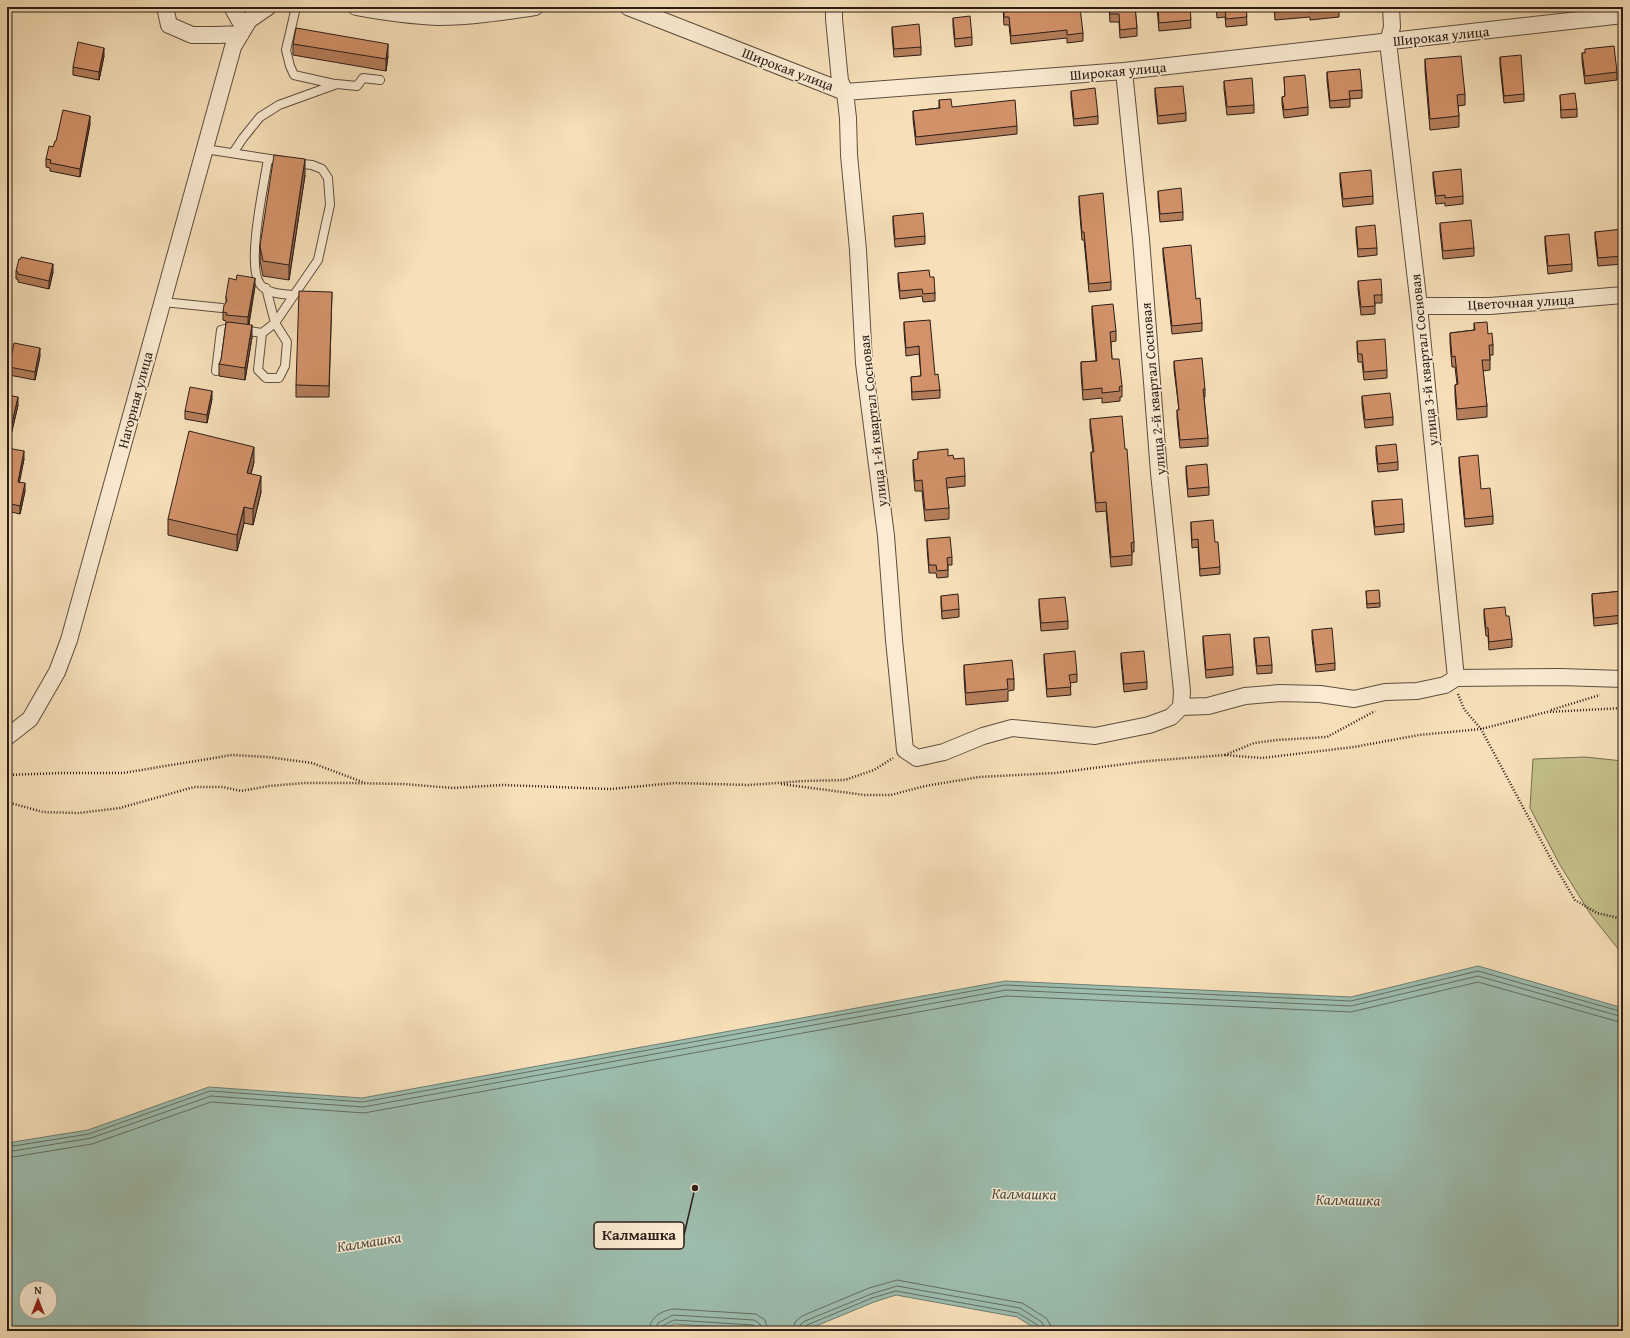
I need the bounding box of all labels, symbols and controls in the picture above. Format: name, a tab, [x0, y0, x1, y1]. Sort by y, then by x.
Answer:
street label: Широкая улица	[1392, 21, 1490, 51]
street label: Широкая улица	[739, 42, 837, 96]
street label: Широкая улица	[1069, 57, 1167, 85]
street label: улица 3-й квартал Сосновая	[1405, 273, 1443, 448]
street label: Цветочная улица	[1467, 289, 1575, 315]
street label: улица 2-й квартал Сосновая	[1135, 302, 1171, 477]
street label: улица 1-й квартал Сосновая	[854, 334, 892, 509]
street label: Нагорная улица	[112, 349, 158, 451]
water label: Калмашка	[991, 1182, 1057, 1205]
water label: Калмашка	[1315, 1188, 1381, 1211]
callout: Калмашка	[594, 1222, 684, 1249]
text: Калмашка	[602, 1224, 676, 1245]
water label: Калмашка	[335, 1226, 403, 1257]
north arrow	[18, 1280, 58, 1320]
text: N	[34, 1282, 42, 1298]

